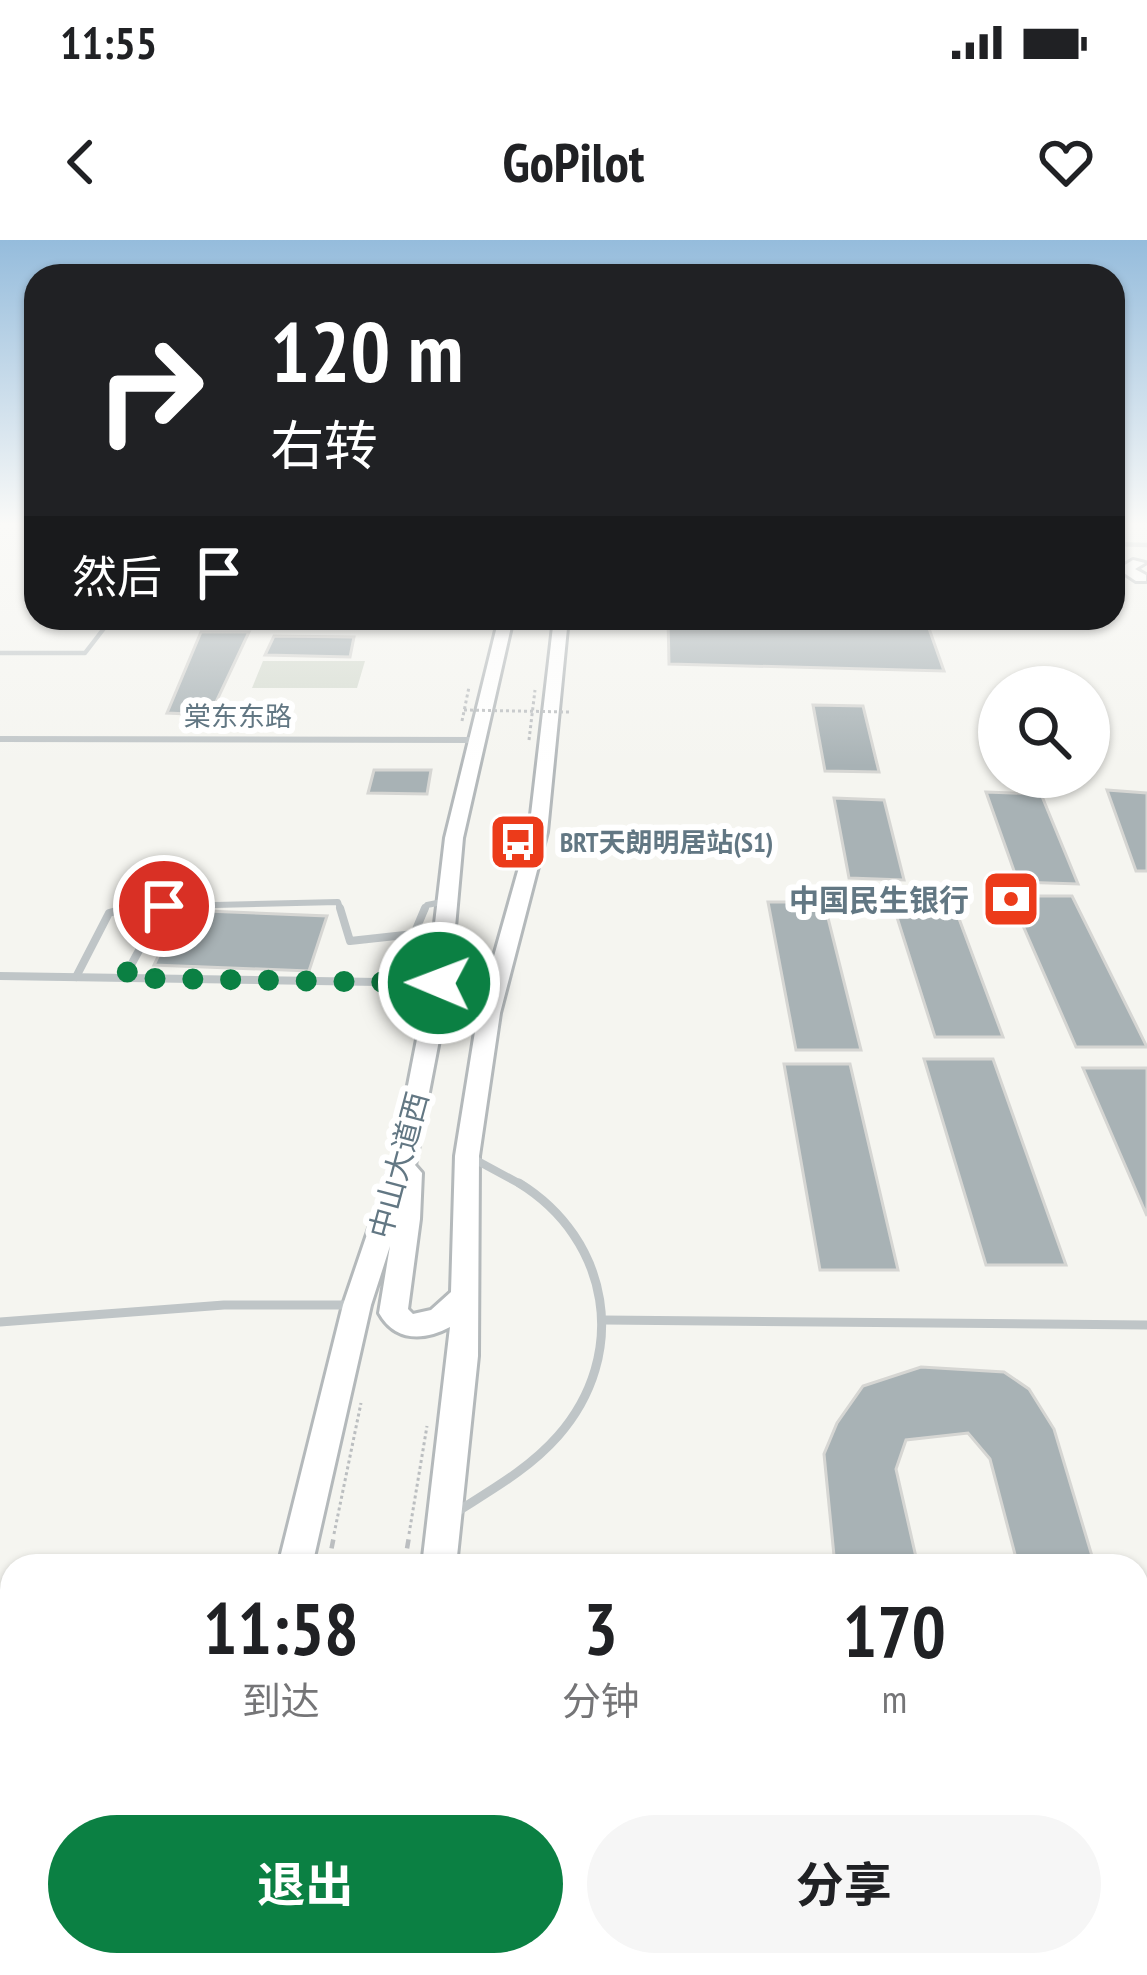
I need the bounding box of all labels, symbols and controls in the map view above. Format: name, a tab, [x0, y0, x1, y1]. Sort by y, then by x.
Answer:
text: 11:55	[60, 13, 157, 71]
text: GoPilot	[503, 127, 644, 197]
icon: back	[48, 129, 114, 195]
icon: heart	[1033, 129, 1099, 195]
text: 120 m	[270, 296, 463, 405]
icon: right	[72, 312, 228, 468]
text: 右转	[270, 410, 378, 480]
icon: arrive	[186, 540, 252, 606]
text: 然后	[72, 547, 162, 605]
map controls	[978, 666, 1110, 798]
button: search	[978, 666, 1110, 798]
street label: 棠东东路	[184, 699, 292, 733]
bus stop icon: BRT天朗明居站(S1)	[487, 811, 549, 873]
place label: BRT天朗明居站(S1)	[560, 825, 773, 859]
pin	[113, 855, 215, 957]
bank icon: 中国民生银行	[980, 868, 1042, 930]
icon: arrive	[131, 873, 197, 939]
place label: 中国民生银行	[789, 880, 969, 919]
position arrow	[376, 920, 502, 1046]
street label: 中山大道西	[360, 1088, 436, 1242]
text: 11:58	[203, 1581, 359, 1674]
text: 3	[584, 1581, 618, 1674]
text: 170	[843, 1584, 946, 1677]
text: m	[882, 1673, 907, 1724]
text: 到达	[242, 1675, 320, 1726]
text: 分钟	[562, 1675, 640, 1726]
button: 退出	[48, 1815, 563, 1953]
button: 分享	[587, 1815, 1101, 1953]

